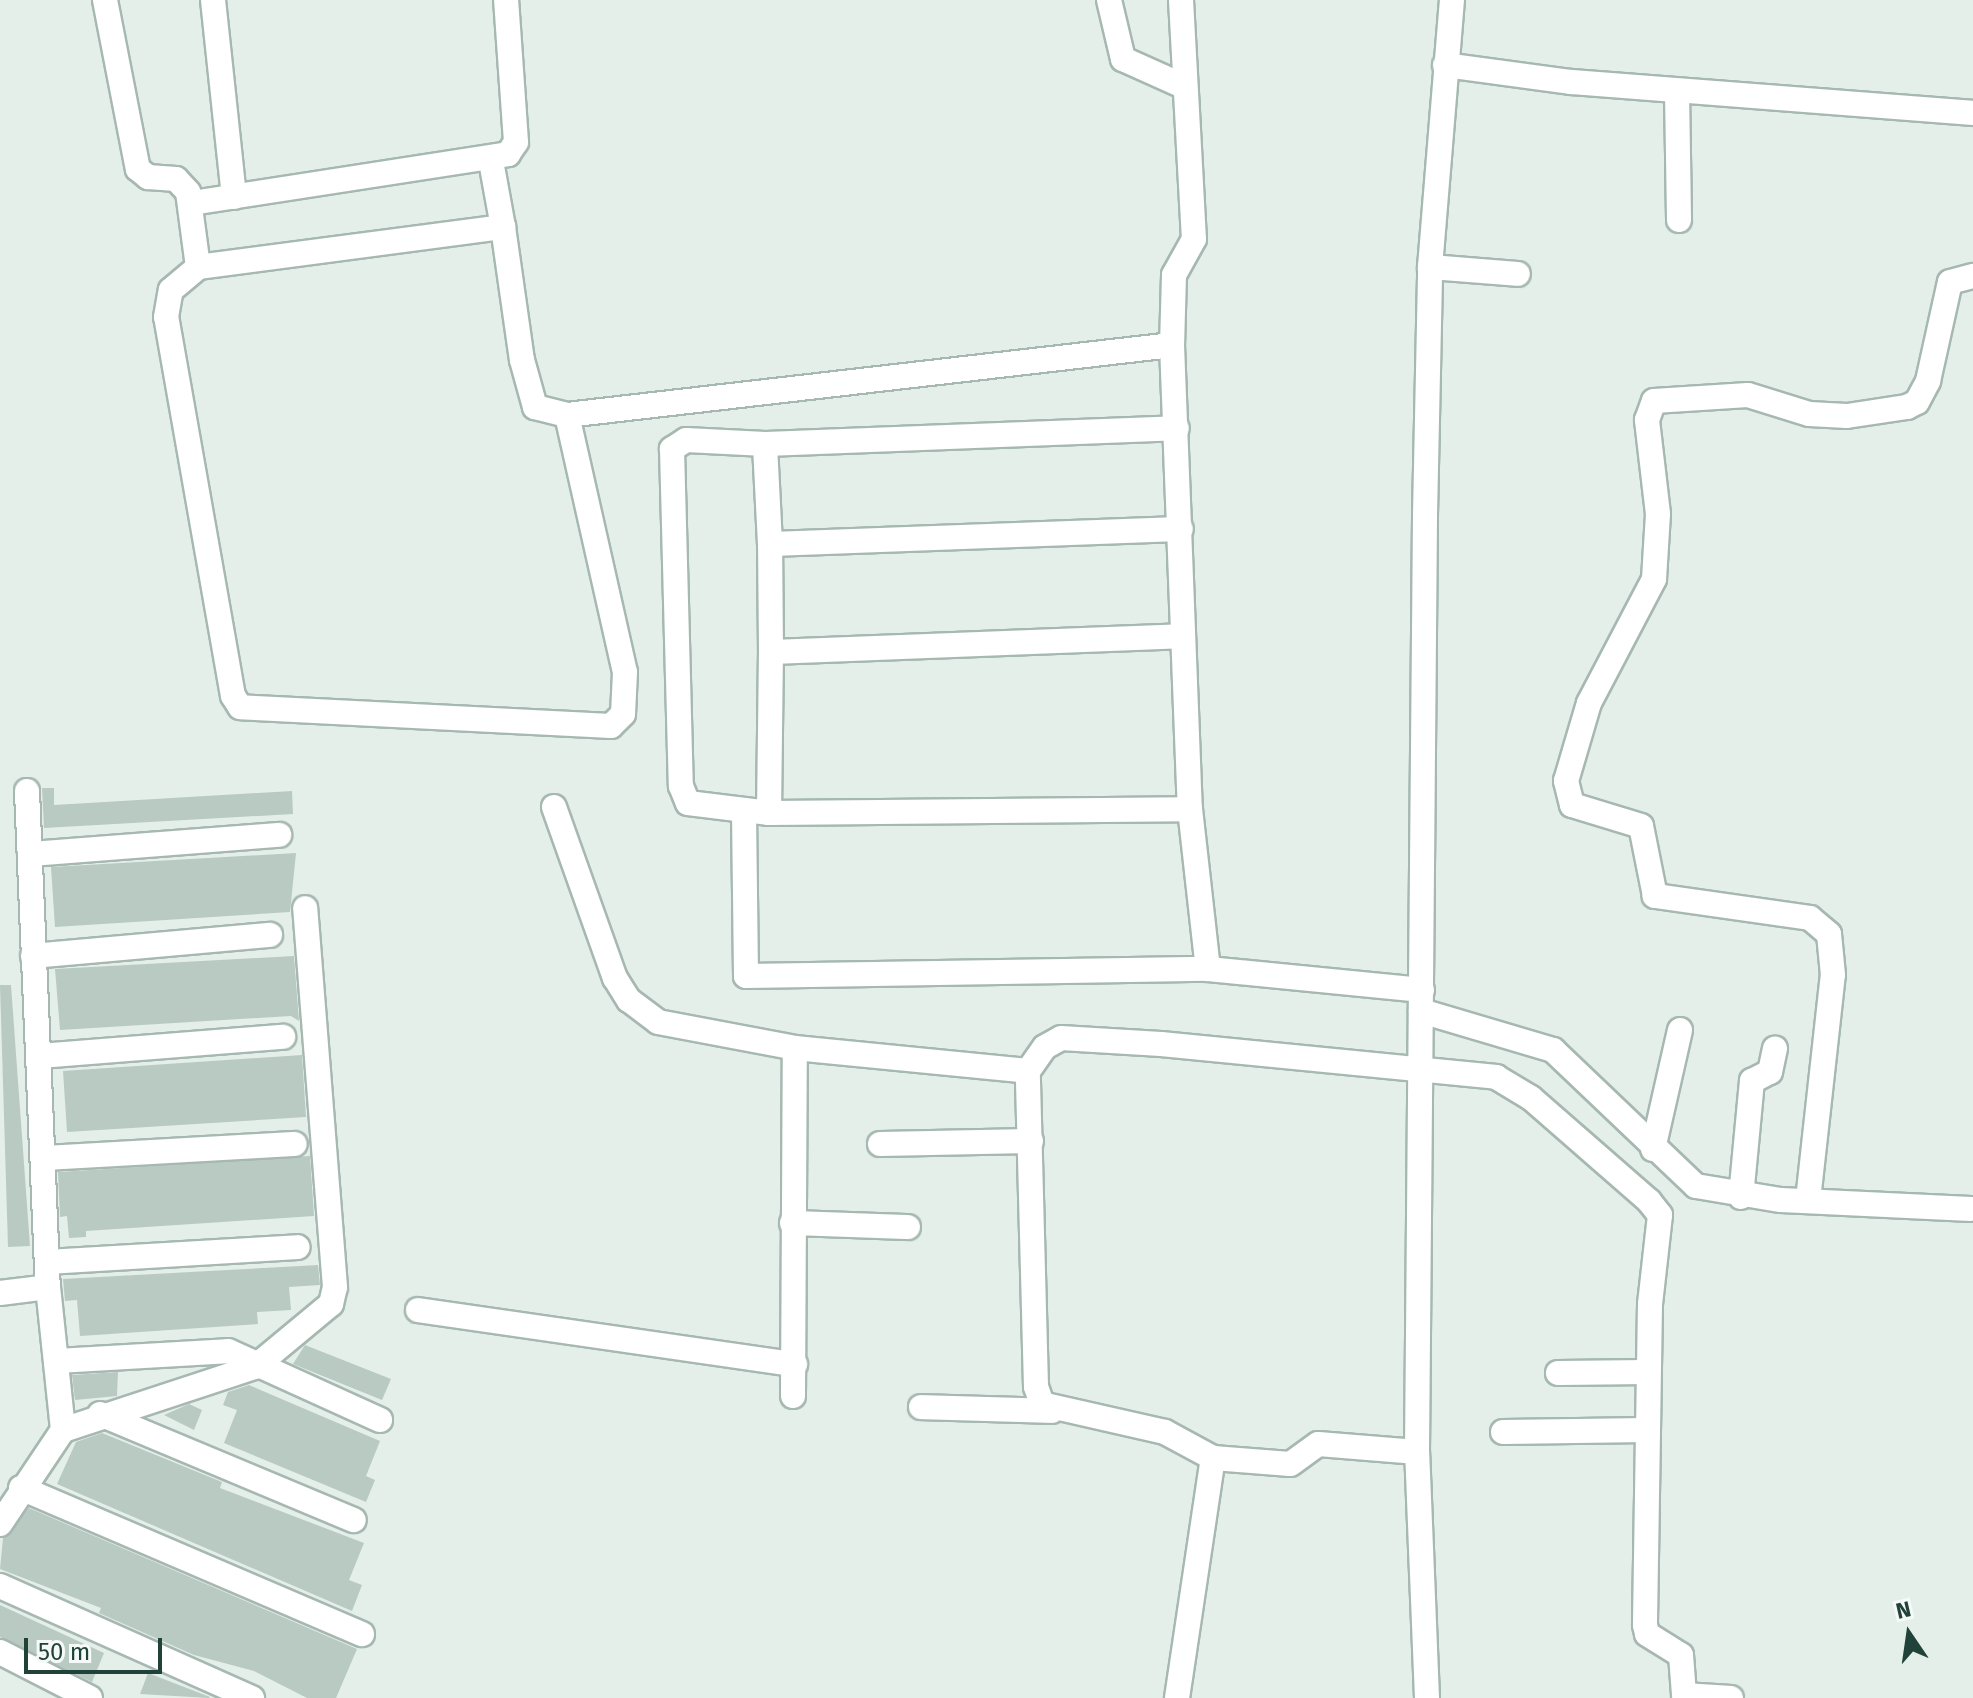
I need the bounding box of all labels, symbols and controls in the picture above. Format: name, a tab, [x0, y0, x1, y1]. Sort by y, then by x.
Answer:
north arrow	[1869, 1594, 1949, 1674]
text: N	[1893, 1595, 1914, 1625]
scale bar	[28, 1622, 166, 1672]
text: 50 m	[38, 1638, 90, 1666]

